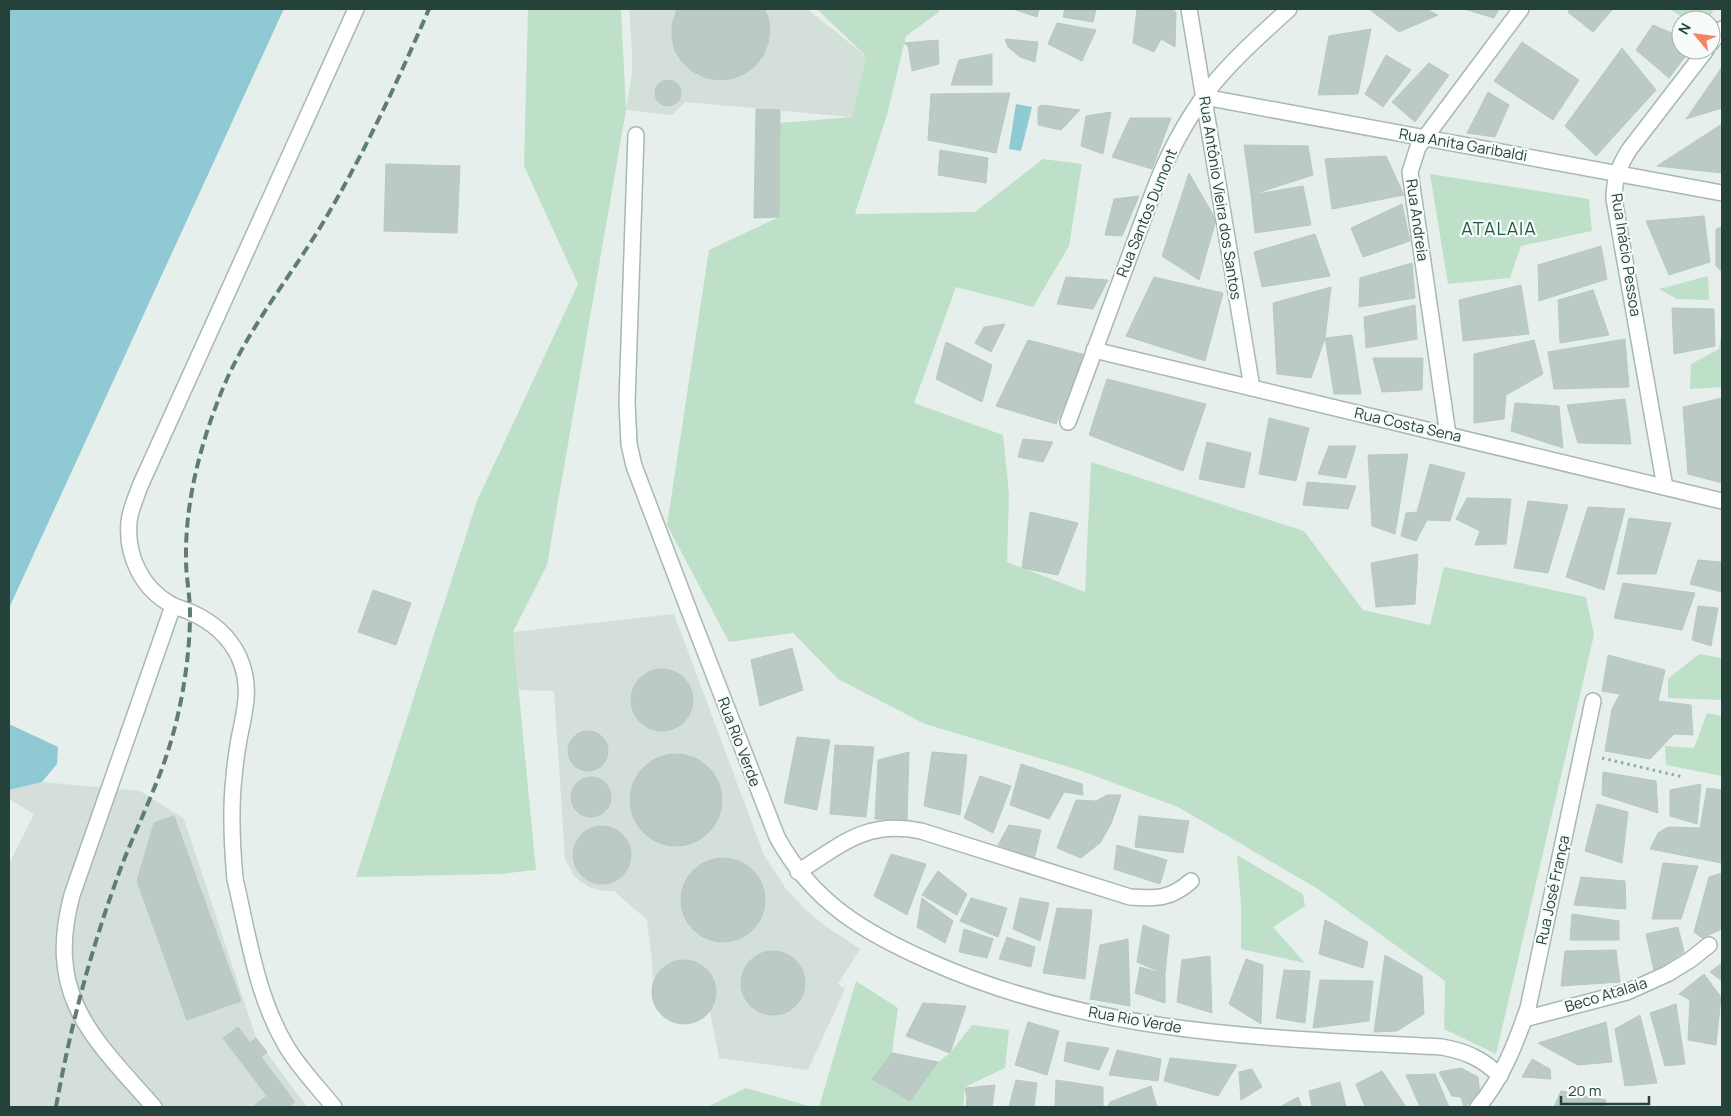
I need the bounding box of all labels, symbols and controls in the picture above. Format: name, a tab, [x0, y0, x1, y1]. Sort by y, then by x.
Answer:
north arrow	[1671, 10, 1721, 60]
text: N	[1673, 19, 1695, 37]
street label: Rua Antônio Vieira dos Santos	[1194, 95, 1247, 301]
street label: Rua Anita Garibaldi	[1397, 123, 1529, 166]
street label: Rua Santos Dumont	[1111, 145, 1182, 280]
street label: Rua Andreia	[1401, 177, 1434, 262]
street label: Rua Inácio Pessoa	[1606, 192, 1647, 318]
district label: ATALAIA	[1461, 216, 1537, 240]
street label: Rua Costa Sena	[1352, 402, 1464, 447]
street label: Rua Rio Verde	[713, 694, 766, 790]
street label: Rua José França	[1531, 833, 1574, 947]
street label: Beco Atalaia	[1562, 972, 1650, 1017]
street label: Rua Rio Verde	[1087, 1001, 1184, 1038]
scale bar	[1561, 1074, 1648, 1106]
text: 20 m	[1568, 1080, 1601, 1101]

